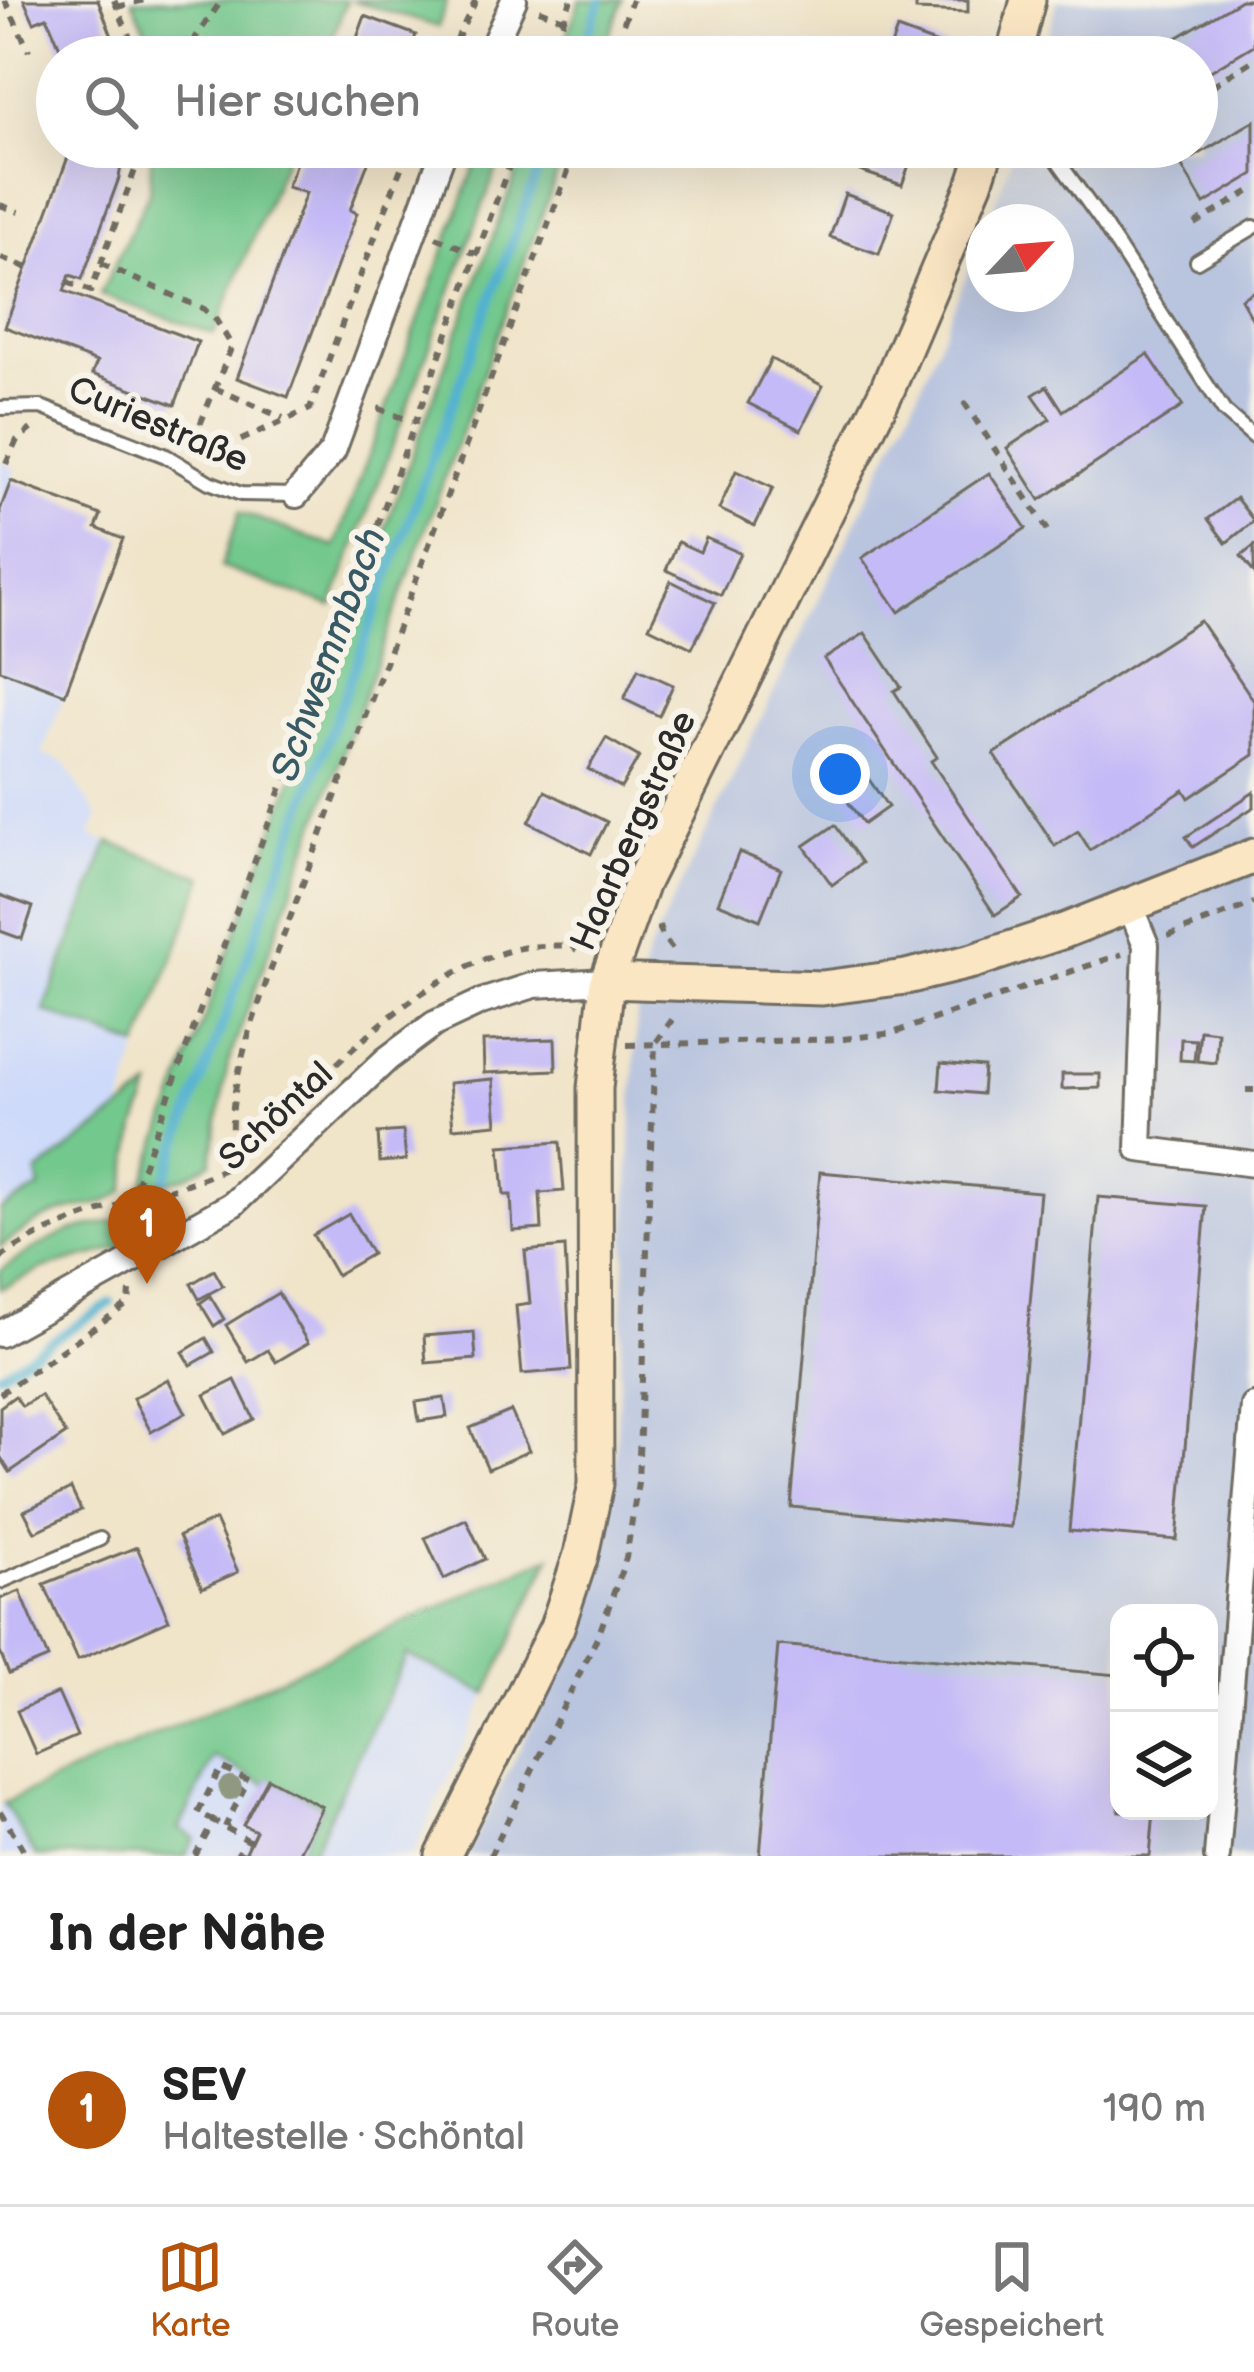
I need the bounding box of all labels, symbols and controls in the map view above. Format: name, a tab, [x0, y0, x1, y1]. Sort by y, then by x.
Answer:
search box	[36, 36, 1218, 168]
icon: search	[78, 69, 144, 135]
text: Hier suchen	[174, 75, 421, 130]
north arrow	[966, 204, 1074, 312]
street label: Curiestraße	[62, 368, 255, 482]
water label: Schwemmbach	[262, 522, 397, 788]
street label: Haarbergstraße	[562, 705, 706, 957]
your location	[810, 744, 870, 804]
street label: Schöntal	[211, 1053, 342, 1180]
pin: 1	[108, 1185, 186, 1284]
map controls	[1110, 1604, 1218, 1820]
button: locate	[1110, 1604, 1218, 1712]
button: layers	[1110, 1712, 1218, 1820]
text: In der Nähe	[48, 1904, 326, 1965]
text: SEV	[162, 2059, 246, 2114]
text: 1	[79, 2086, 95, 2133]
text: 190 m	[1103, 2086, 1206, 2133]
text: Haltestelle · Schöntal	[162, 2114, 525, 2161]
tab: Karte	[150, 2234, 231, 2346]
tab: Route	[530, 2234, 619, 2346]
tab: Gespeichert	[919, 2234, 1104, 2346]

